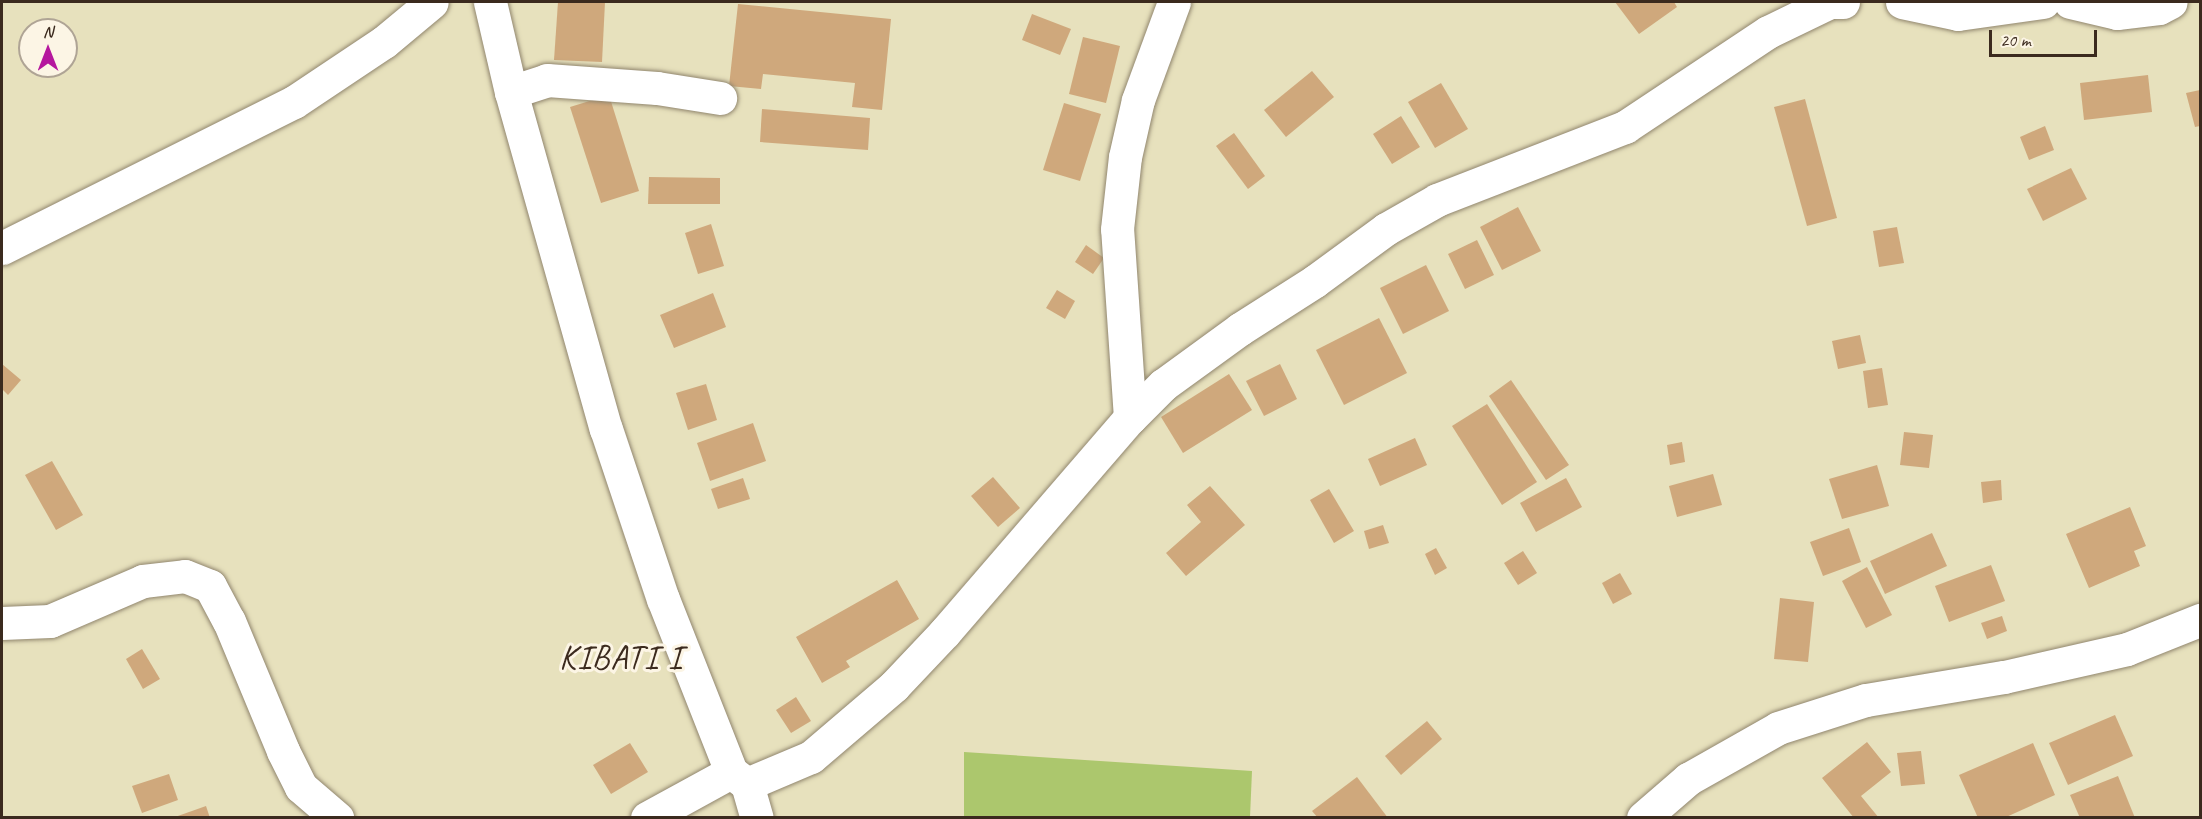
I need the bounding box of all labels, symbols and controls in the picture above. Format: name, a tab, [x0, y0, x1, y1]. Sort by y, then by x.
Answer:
north arrow	[18, 18, 78, 78]
scale bar	[1992, 18, 2100, 56]
text: N	[43, 22, 53, 42]
text: 20 m	[2000, 29, 2031, 51]
district label: KIBATI I	[559, 638, 683, 678]

